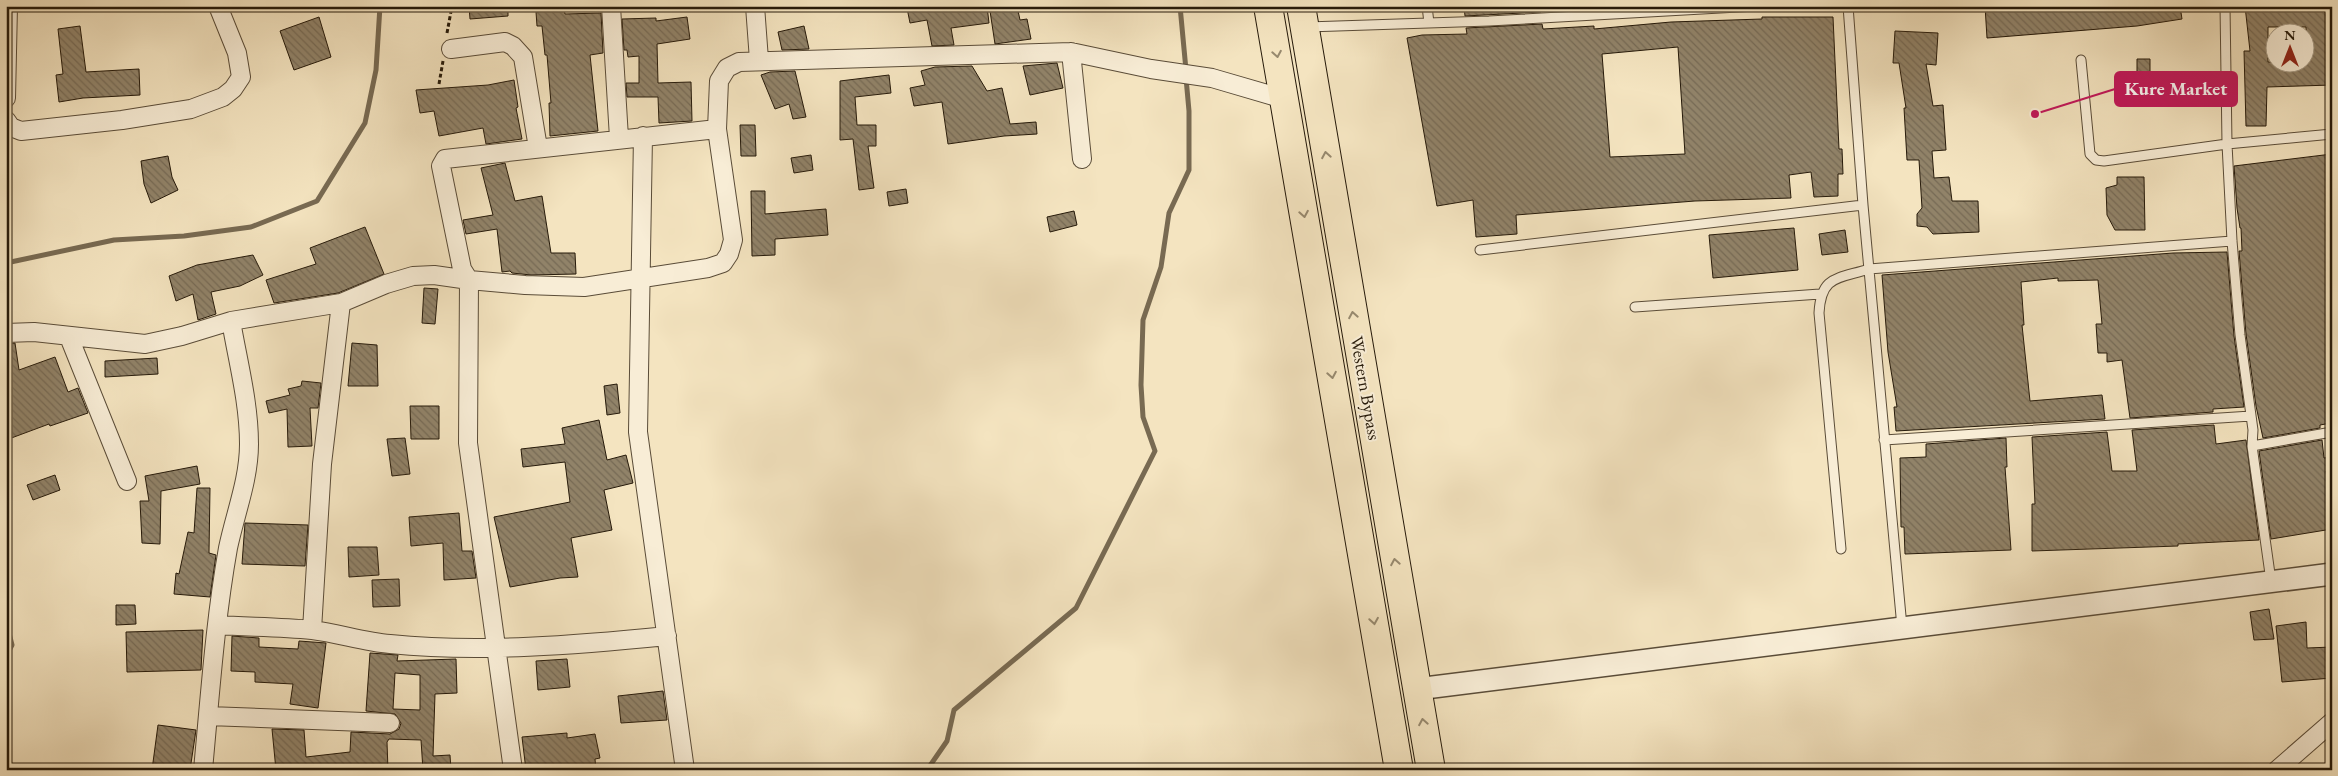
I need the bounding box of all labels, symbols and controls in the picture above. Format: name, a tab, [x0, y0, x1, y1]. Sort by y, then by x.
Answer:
north arrow	[2266, 22, 2316, 72]
text: N	[2284, 26, 2296, 44]
one-way arrow	[1271, 50, 1281, 59]
callout: Kure Market	[2115, 72, 2237, 106]
text: Kure Market	[2125, 76, 2227, 101]
one-way arrow	[1321, 151, 1331, 159]
one-way arrow	[1299, 210, 1309, 219]
one-way arrow	[1349, 311, 1359, 320]
street label: Western Bypass	[1346, 334, 1387, 442]
one-way arrow	[1326, 370, 1336, 379]
one-way arrow	[1391, 557, 1401, 566]
one-way arrow	[1369, 617, 1379, 625]
one-way arrow	[1418, 717, 1428, 726]

